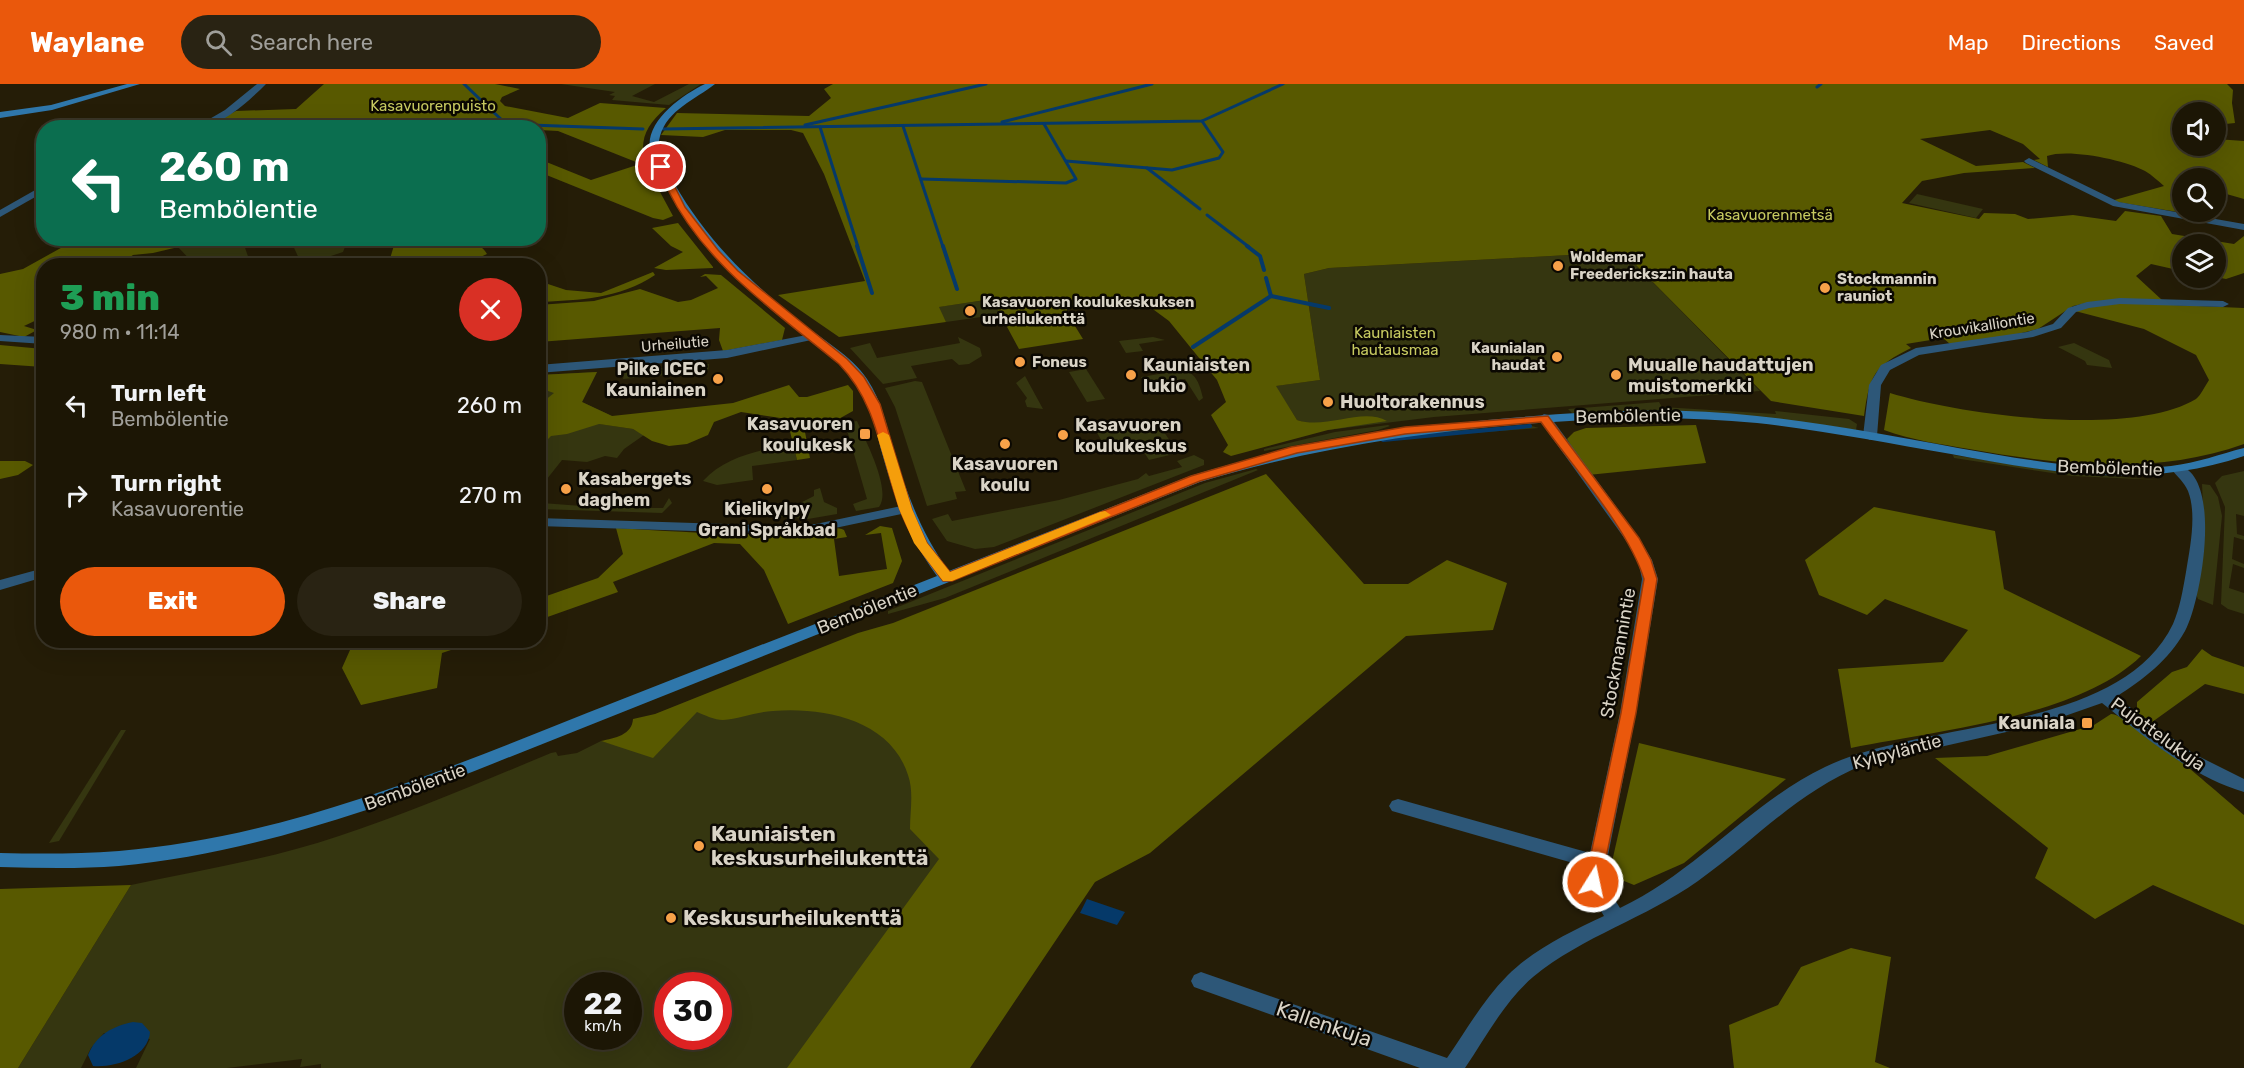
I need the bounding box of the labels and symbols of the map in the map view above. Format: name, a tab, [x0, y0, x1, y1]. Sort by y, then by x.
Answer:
park label: Kasavuorenpuisto	[370, 97, 496, 115]
pin	[635, 141, 686, 192]
park label: Kasavuorenmetsä	[1707, 206, 1833, 224]
place label: Woldemar Freedericksz:in hauta	[1570, 248, 1733, 283]
marker: Woldemar Freedericksz:in hauta	[1551, 259, 1565, 273]
place label: Stockmannin rauniot	[1837, 270, 1937, 305]
marker: Stockmannin rauniot	[1818, 281, 1832, 295]
place label: Kasavuoren koulukeskuksen urheilukenttä	[982, 293, 1194, 328]
marker: Kasavuoren koulukeskuksen urheilukenttä	[963, 304, 977, 318]
street label: Krouvikalliontie	[1928, 309, 2036, 343]
park label: Kauniaisten hautausmaa	[1351, 324, 1439, 359]
street label: Urheilutie	[640, 332, 710, 356]
place label: Kaunialan haudat	[1471, 339, 1545, 374]
marker: Kaunialan haudat	[1550, 350, 1564, 364]
place label: Foneus	[1032, 353, 1087, 371]
place label: Kauniaisten lukio	[1143, 354, 1250, 397]
place label: Muualle haudattujen muistomerkki	[1628, 354, 1813, 397]
marker: Foneus	[1013, 355, 1027, 369]
place label: Pilke ICEC Kauniainen	[606, 358, 706, 401]
marker: Kauniaisten lukio	[1124, 368, 1138, 382]
marker: Muualle haudattujen muistomerkki	[1609, 368, 1623, 382]
marker: Pilke ICEC Kauniainen	[711, 372, 725, 386]
place label: Huoltorakennus	[1340, 391, 1485, 413]
marker: Huoltorakennus	[1321, 395, 1335, 409]
street label: Bembölentie	[1575, 404, 1681, 428]
place label: Kasavuoren koulukesk	[747, 413, 853, 456]
place label: Kasavuoren koulukeskus	[1075, 414, 1187, 457]
marker: Kasavuoren koulukesk	[858, 427, 872, 441]
marker: Kasavuoren koulukeskus	[1056, 428, 1070, 442]
marker: Kasavuoren koulu	[998, 437, 1012, 451]
place label: Kasavuoren koulu	[952, 453, 1058, 496]
street label: Bembölentie	[2057, 455, 2163, 481]
place label: Kasabergets daghem	[578, 468, 692, 511]
marker: Kasabergets daghem	[559, 482, 573, 496]
marker: Kielikylpy Grani Språkbad	[760, 482, 774, 496]
place label: Kielikylpy Grani Språkbad	[698, 498, 836, 541]
street label: Bembölentie	[814, 579, 920, 639]
street label: Stockmannintie	[1596, 586, 1640, 720]
street label: Pujottelukuja	[2106, 692, 2210, 776]
place label: Kauniala	[1998, 712, 2075, 734]
marker: Kauniala	[2080, 716, 2094, 730]
street label: Kylpyläntie	[1850, 730, 1944, 774]
street label: Bembölentie	[362, 759, 468, 815]
place label: Kauniaisten keskusurheilukenttä	[711, 821, 928, 870]
marker: Kauniaisten keskusurheilukenttä	[692, 839, 706, 853]
position arrow	[1561, 850, 1625, 914]
place label: Keskusurheilukenttä	[683, 905, 902, 930]
marker: Keskusurheilukenttä	[664, 911, 678, 925]
speed limit sign: 30	[654, 972, 732, 1050]
street label: Kallenkuja	[1273, 996, 1375, 1051]

